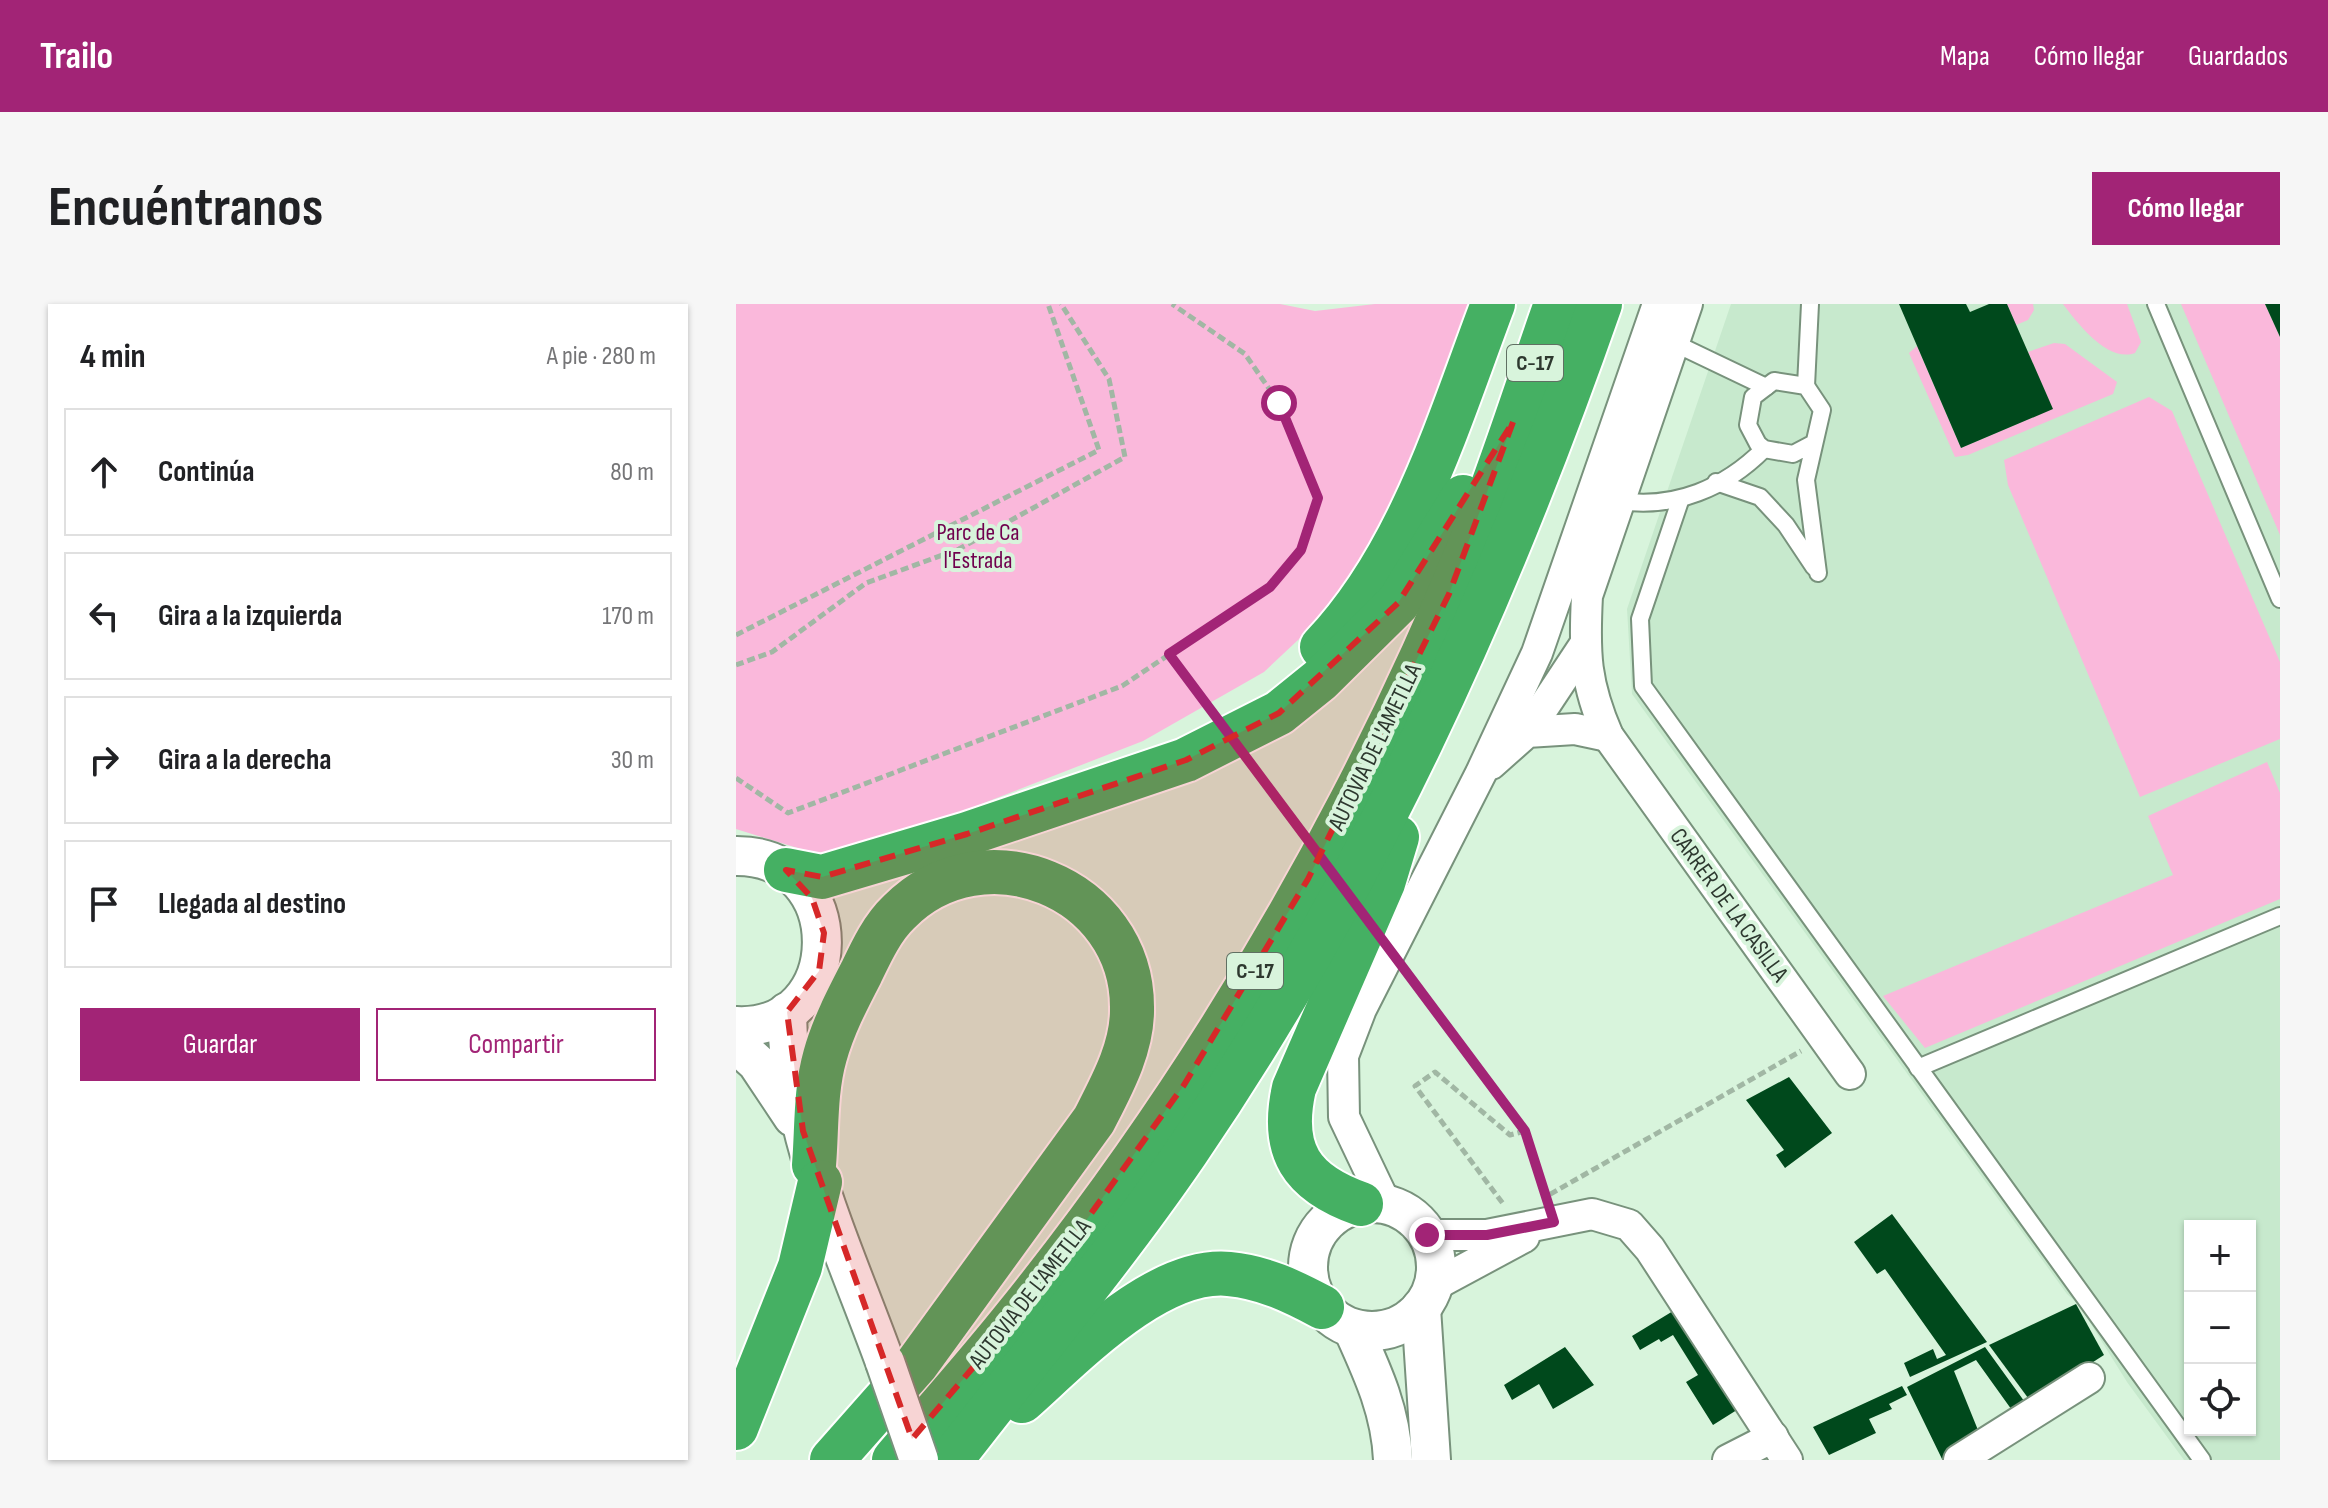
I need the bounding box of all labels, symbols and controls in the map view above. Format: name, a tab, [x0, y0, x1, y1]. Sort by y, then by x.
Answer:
text: Trailo	[40, 34, 113, 79]
text: Mapa	[1940, 40, 1990, 73]
text: Cómo llegar	[2034, 40, 2144, 73]
text: Guardados	[2188, 40, 2288, 73]
button: Cómo llegar	[2092, 172, 2280, 245]
text: Encuéntranos	[48, 175, 323, 242]
text: 4 min	[80, 336, 146, 377]
text: A pie · 280 m	[547, 341, 656, 372]
road number: C-17	[1507, 345, 1563, 381]
route start	[1261, 385, 1297, 421]
icon: ahead	[82, 450, 126, 494]
text: Continúa	[158, 454, 254, 490]
text: 80 m	[610, 457, 654, 488]
park label: Parc de Ca l'Estrada	[937, 518, 1019, 575]
icon: left	[82, 594, 126, 638]
text: Gira a la izquierda	[158, 598, 342, 634]
text: 170 m	[602, 601, 654, 632]
street label: AUTOVIA DE L'AMETLLA	[1322, 658, 1428, 836]
icon: right	[82, 738, 126, 782]
text: Gira a la derecha	[158, 742, 332, 778]
text: 30 m	[611, 745, 654, 776]
street label: CARRER DE LA CASILLA	[1664, 822, 1795, 988]
icon: arrive	[82, 882, 126, 926]
text: Llegada al destino	[158, 886, 346, 922]
road number: C-17	[1227, 953, 1283, 989]
button: Guardar	[80, 1008, 360, 1081]
button: Compartir	[376, 1008, 656, 1081]
street label: AUTOVIA DE L'AMETLLA	[962, 1213, 1098, 1375]
route end	[1409, 1217, 1445, 1253]
map controls	[2184, 1220, 2256, 1436]
button: +	[2184, 1220, 2256, 1292]
button: −	[2184, 1292, 2256, 1364]
button: locate	[2184, 1364, 2256, 1436]

